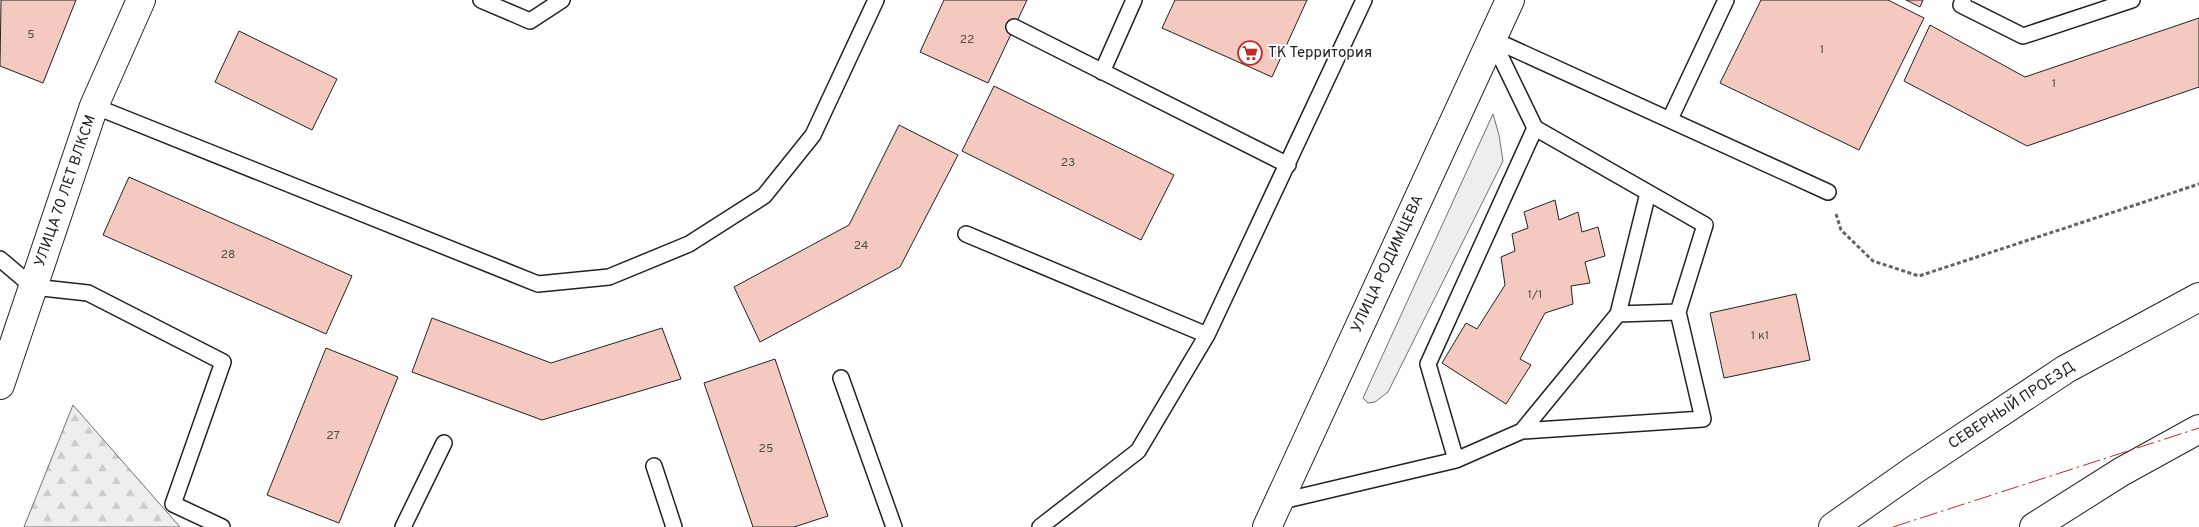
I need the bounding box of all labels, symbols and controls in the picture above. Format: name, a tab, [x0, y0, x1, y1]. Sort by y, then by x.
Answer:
house number: 5	[27, 27, 35, 43]
house number: 22	[960, 32, 974, 48]
supermarket icon: ТК Территория	[1237, 40, 1263, 66]
house number: 1	[1820, 42, 1824, 58]
place label: ТК Территория	[1268, 44, 1372, 63]
house number: 1	[2052, 76, 2056, 92]
street label: УЛИЦА 70 ЛЕТ ВЛКСМ	[31, 112, 101, 270]
house number: 23	[1061, 155, 1075, 171]
street label: УЛИЦА РОДИМЦЕВА	[1348, 192, 1428, 336]
house number: 24	[854, 238, 868, 254]
house number: 28	[221, 247, 235, 263]
house number: 1/1	[1528, 287, 1542, 303]
house number: 1 к1	[1751, 328, 1769, 344]
street label: СЕВЕРНЫЙ ПРОЕЗД	[1944, 356, 2079, 454]
house number: 27	[326, 428, 340, 444]
house number: 25	[759, 441, 773, 457]

